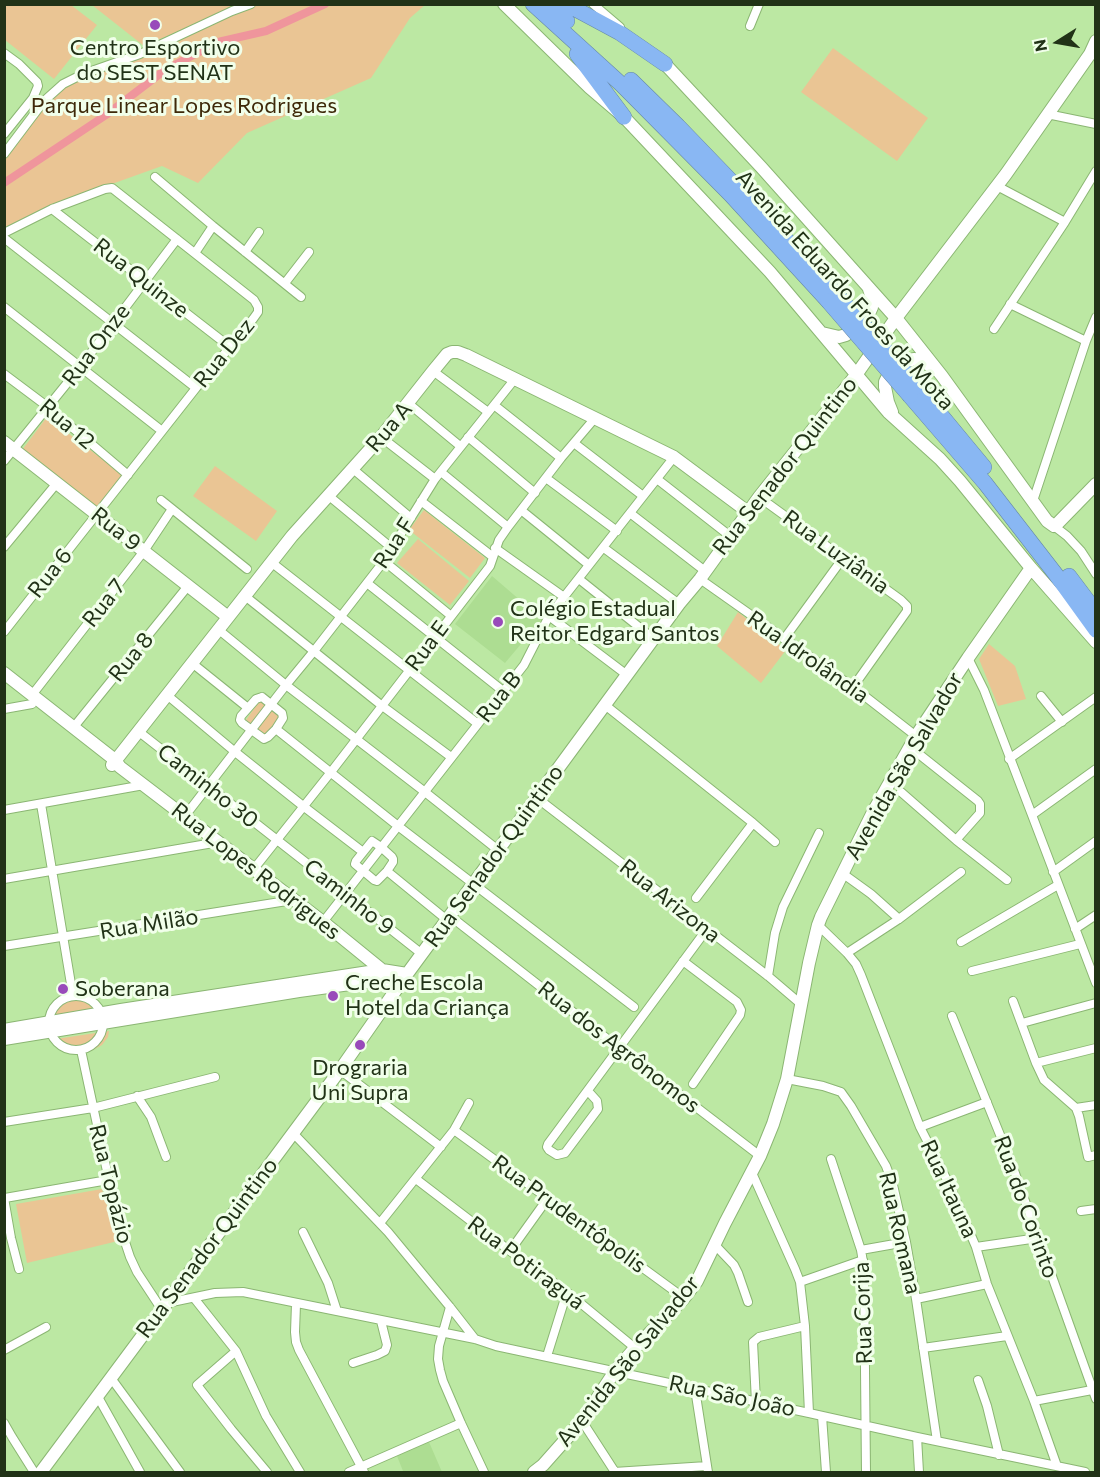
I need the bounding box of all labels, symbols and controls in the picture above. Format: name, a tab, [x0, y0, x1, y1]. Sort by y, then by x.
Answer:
north arrow	[1028, 12, 1088, 72]
marker: Centro Esportivo do SEST SENAT	[148, 18, 162, 32]
place label: Centro Esportivo do SEST SENAT	[70, 35, 240, 86]
text: N	[1029, 38, 1050, 53]
park label: Parque Linear Lopes Rodrigues	[31, 93, 337, 119]
street label: Avenida Eduardo Froes da Mota	[730, 164, 960, 416]
street label: Rua Quinze	[88, 233, 194, 323]
street label: Rua Onze	[57, 299, 135, 391]
street label: Rua Dez	[188, 313, 260, 393]
street label: Rua Senador Quintino	[707, 372, 863, 560]
street label: Rua 12	[34, 393, 100, 455]
street label: Rua A	[360, 396, 418, 458]
street label: Rua 9	[86, 501, 146, 557]
street label: Rua Luziânia	[778, 505, 894, 599]
street label: Rua F	[368, 513, 420, 573]
street label: Rua 6	[22, 543, 78, 603]
street label: Rua 7	[77, 574, 131, 632]
place label: Colégio Estadual Reitor Edgard Santos	[510, 596, 719, 648]
street label: Rua Idrolândia	[742, 605, 874, 709]
marker: Colégio Estadual Reitor Edgard Santos	[491, 615, 505, 629]
street label: Rua E	[400, 616, 454, 676]
street label: Rua 8	[103, 627, 159, 687]
street label: Rua B	[471, 666, 527, 728]
street label: Avenida São Salvador	[839, 667, 969, 865]
street label: Caminho 30	[152, 738, 264, 834]
street label: Rua Senador Quintino	[419, 760, 569, 952]
street label: Rua Lopes Rodrigues	[166, 797, 346, 945]
street label: Caminho 9	[299, 854, 399, 940]
street label: Rua Arizona	[614, 854, 726, 948]
street label: Rua Milão	[98, 903, 200, 945]
place label: Creche Escola Hotel da Criança	[345, 970, 509, 1022]
street label: Rua dos Agrônomos	[533, 975, 705, 1119]
place label: Soberana	[75, 976, 170, 1002]
marker: Soberana	[56, 982, 70, 996]
marker: Creche Escola Hotel da Criança	[326, 989, 340, 1003]
marker: Drograria Uni Supra	[353, 1038, 367, 1052]
place label: Drograria Uni Supra	[312, 1055, 408, 1106]
street label: Rua Topázio	[83, 1121, 139, 1247]
street label: Rua do Corinto	[988, 1132, 1064, 1282]
street label: Rua Itauna	[915, 1136, 983, 1242]
street label: Rua Prudentôpolis	[487, 1149, 651, 1279]
street label: Rua Senador Quintino	[131, 1153, 283, 1343]
street label: Rua Romana	[873, 1169, 927, 1297]
street label: Rua Potiraguá	[462, 1211, 590, 1315]
street label: Rua Corija	[848, 1261, 878, 1365]
street label: Avenida São Salvador	[551, 1270, 705, 1452]
street label: Rua São João	[666, 1370, 798, 1422]

